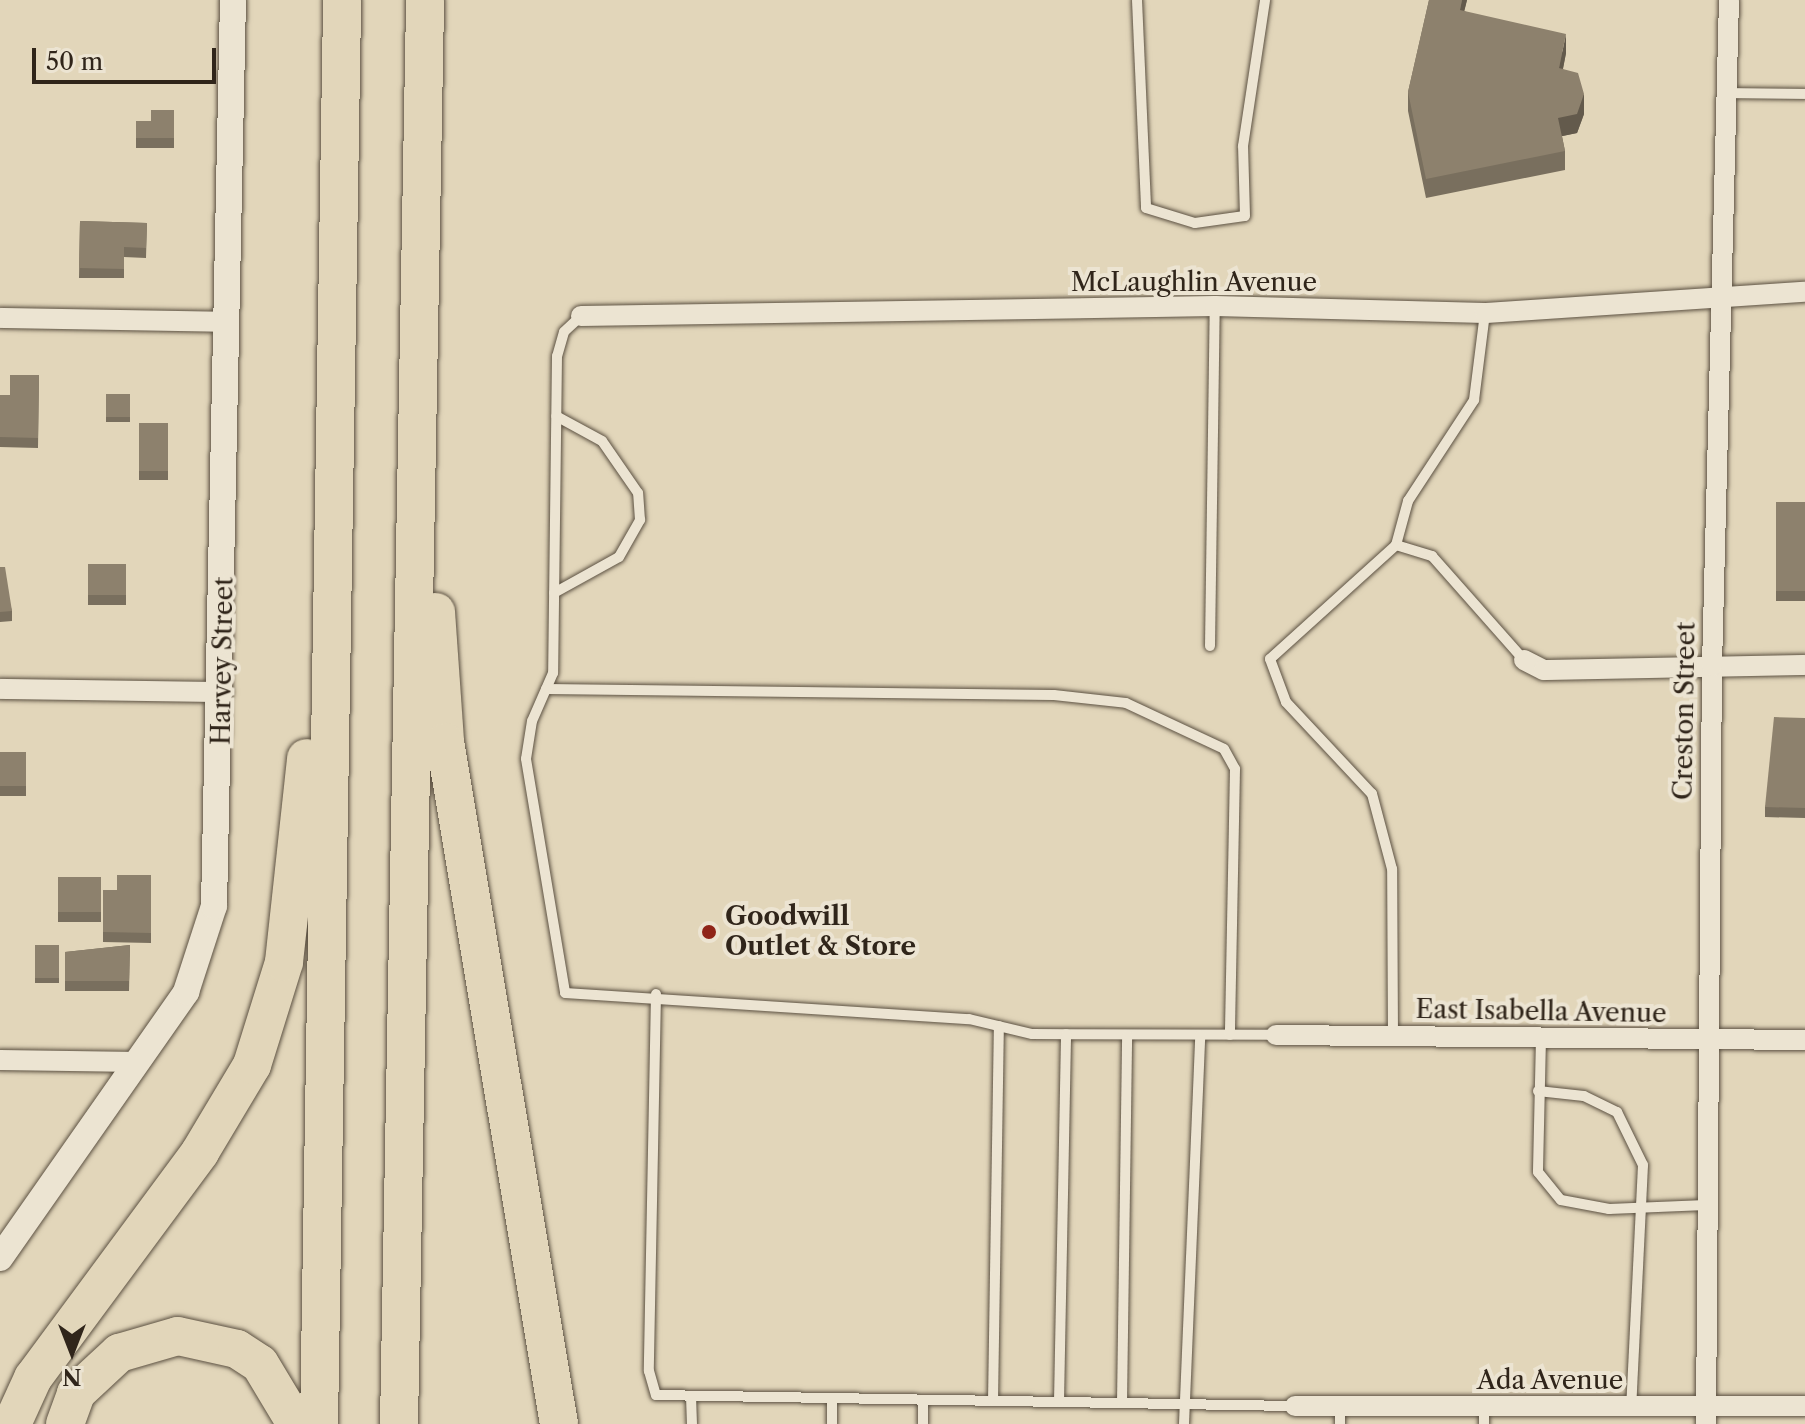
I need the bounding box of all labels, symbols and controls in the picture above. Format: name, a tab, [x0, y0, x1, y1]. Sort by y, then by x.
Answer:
scale bar	[36, 32, 220, 82]
text: 50 m	[46, 47, 103, 76]
street label: McLaughlin Avenue	[1070, 267, 1318, 299]
street label: Harvey Street	[206, 576, 240, 746]
street label: Creston Street	[1668, 622, 1702, 800]
place label: Goodwill Outlet & Store	[725, 901, 916, 962]
marker: Goodwill Outlet & Store	[700, 923, 718, 941]
street label: East Isabella Avenue	[1415, 994, 1667, 1030]
north arrow	[32, 1312, 112, 1392]
text: N	[62, 1363, 82, 1390]
street label: Ada Avenue	[1476, 1365, 1624, 1397]

